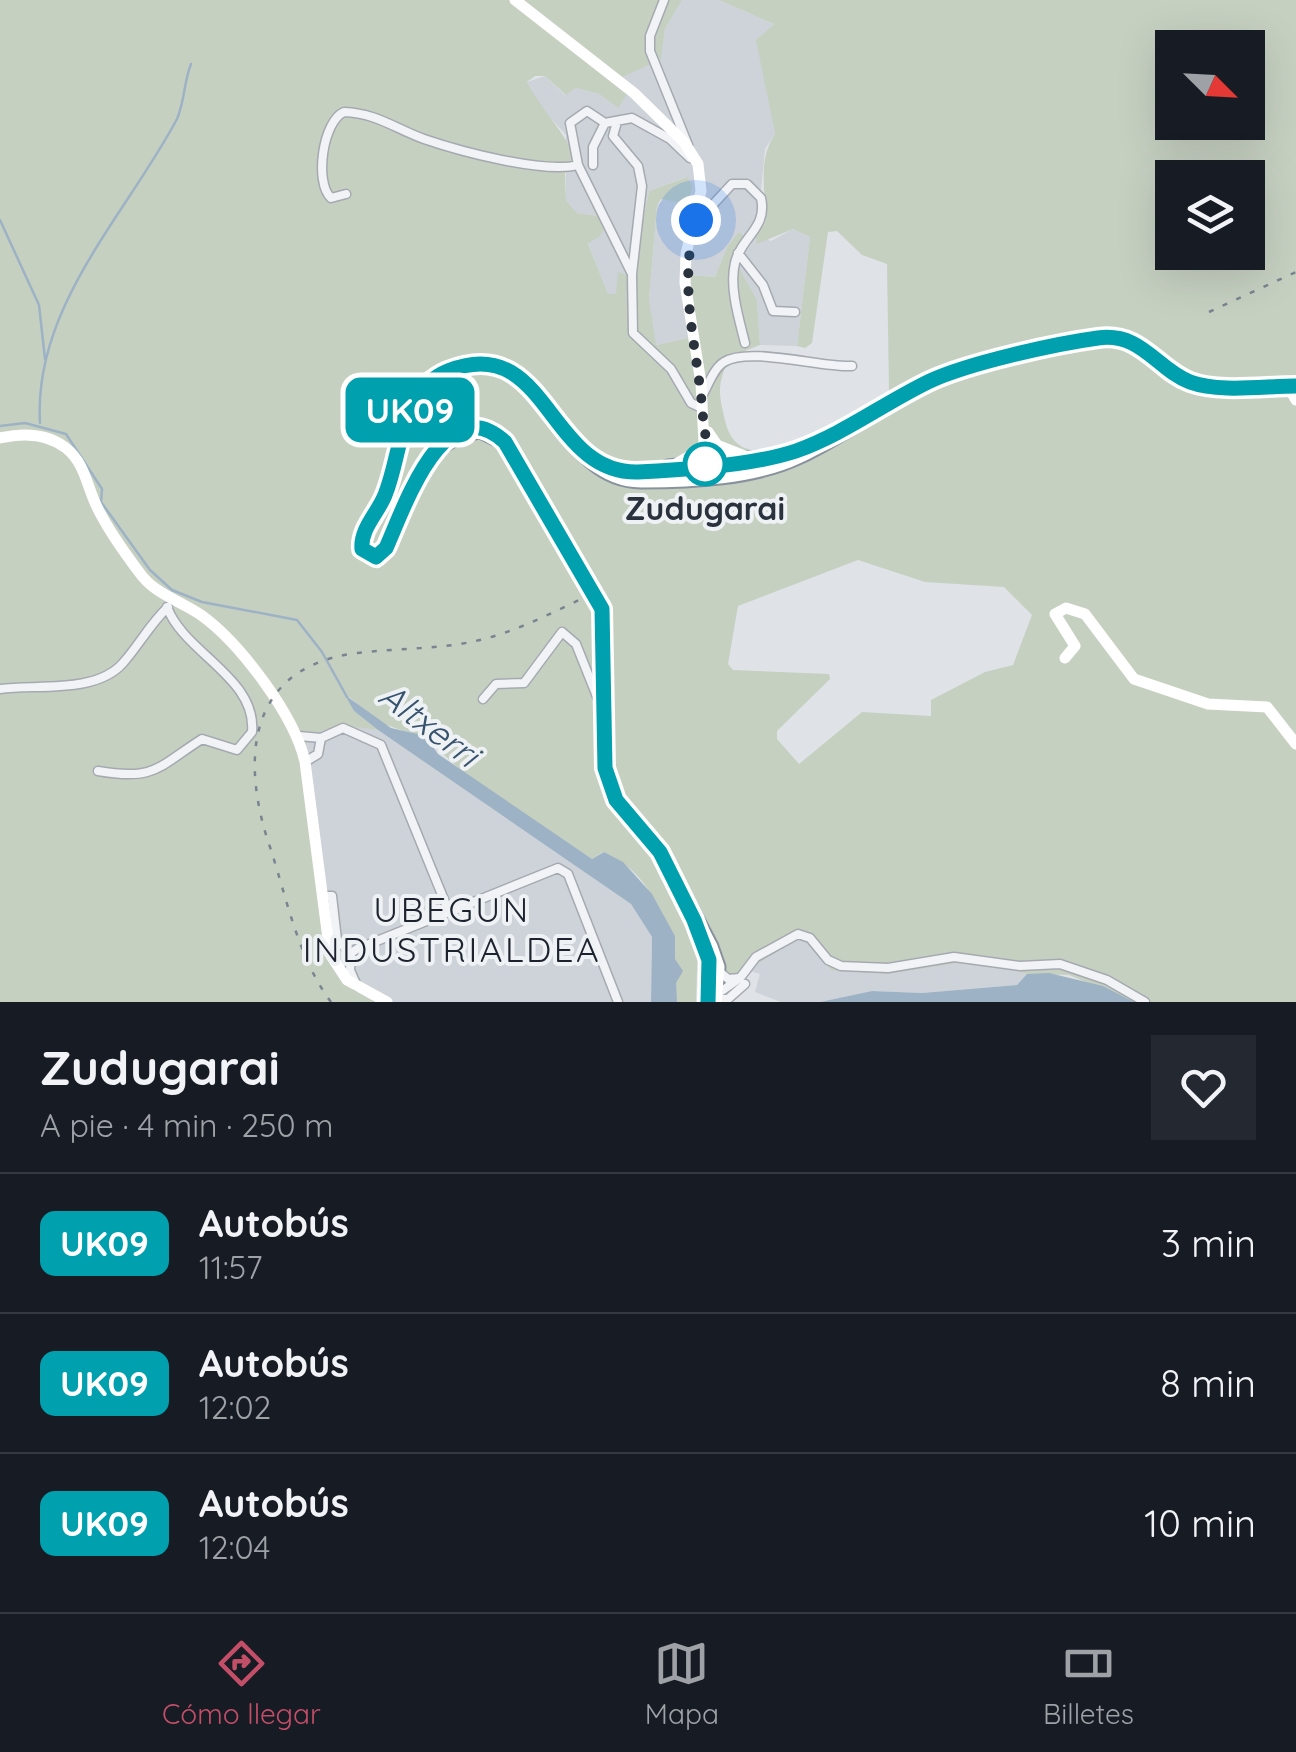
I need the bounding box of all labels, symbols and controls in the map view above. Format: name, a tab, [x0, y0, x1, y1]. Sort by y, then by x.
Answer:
north arrow	[1155, 30, 1265, 140]
map controls	[1155, 30, 1265, 270]
button: layers	[1155, 160, 1265, 270]
your location	[671, 195, 721, 245]
line badge: UK09	[340, 378, 480, 442]
text: UK09	[366, 388, 454, 432]
marker: Zudugarai	[684, 443, 726, 485]
place label: Zudugarai	[625, 488, 785, 528]
water label: Altxerri	[371, 673, 491, 778]
district label: UBEGUN INDUSTRIALDEA	[303, 887, 601, 971]
button: heart	[1151, 1035, 1256, 1140]
text: Zudugarai	[40, 1037, 280, 1097]
text: A pie · 4 min · 250 m	[40, 1105, 333, 1145]
text: Autobús	[199, 1199, 349, 1247]
text: 3 min	[1161, 1219, 1256, 1267]
text: UK09	[60, 1221, 149, 1265]
text: 11:57	[199, 1247, 263, 1287]
text: Autobús	[199, 1339, 349, 1387]
text: 8 min	[1160, 1359, 1256, 1407]
text: UK09	[60, 1361, 149, 1405]
text: 12:02	[199, 1387, 271, 1427]
text: Autobús	[199, 1479, 349, 1527]
text: 10 min	[1144, 1499, 1256, 1547]
text: UK09	[60, 1501, 149, 1545]
text: 12:04	[199, 1527, 270, 1567]
tab: Cómo llegar	[162, 1636, 321, 1731]
tab: Mapa	[645, 1636, 719, 1731]
tab: Billetes	[1043, 1636, 1134, 1731]

